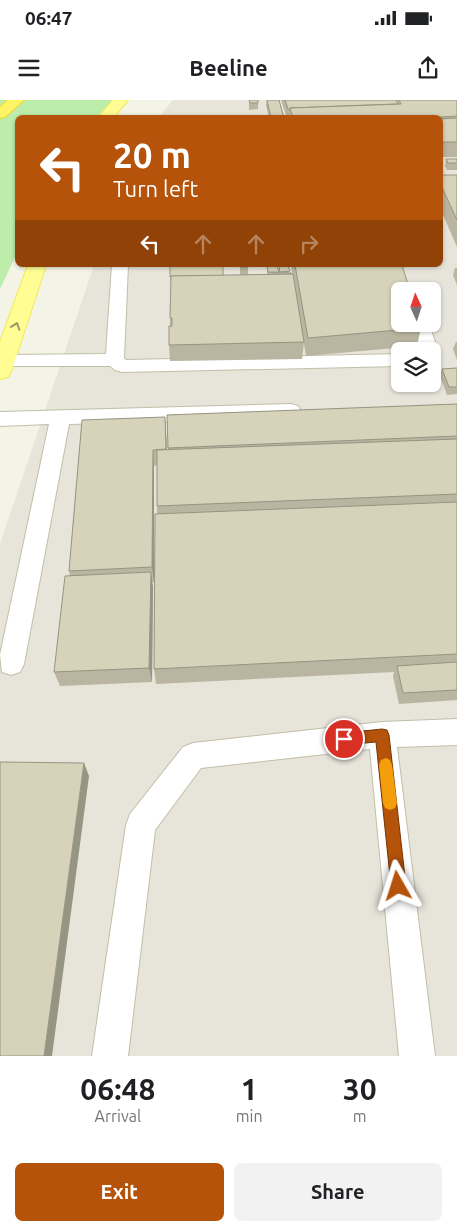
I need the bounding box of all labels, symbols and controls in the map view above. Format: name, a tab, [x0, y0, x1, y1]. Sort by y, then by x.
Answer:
text: 06:47	[25, 7, 73, 29]
icon: menu	[15, 54, 43, 82]
icon: share	[414, 54, 442, 82]
text: Beeline	[189, 55, 268, 80]
icon: left	[30, 135, 95, 200]
text: 20 m	[113, 135, 191, 175]
text: Turn left	[113, 176, 198, 201]
icon: left	[136, 230, 164, 258]
icon: ahead	[189, 230, 217, 258]
icon: ahead	[242, 230, 270, 258]
icon: right	[295, 230, 323, 258]
north arrow	[391, 282, 441, 332]
map controls	[391, 282, 441, 392]
one-way arrow	[10, 322, 20, 331]
button: layers	[391, 342, 441, 392]
pin	[323, 718, 365, 760]
icon: arrive	[330, 725, 358, 753]
position arrow	[371, 859, 423, 911]
text: 06:48	[80, 1072, 155, 1106]
text: 1	[241, 1072, 258, 1106]
text: 30	[343, 1072, 377, 1106]
text: Arrival	[95, 1107, 141, 1125]
text: min	[236, 1107, 263, 1125]
text: m	[353, 1107, 367, 1125]
button: Exit	[15, 1163, 224, 1221]
button: Share	[234, 1163, 442, 1221]

